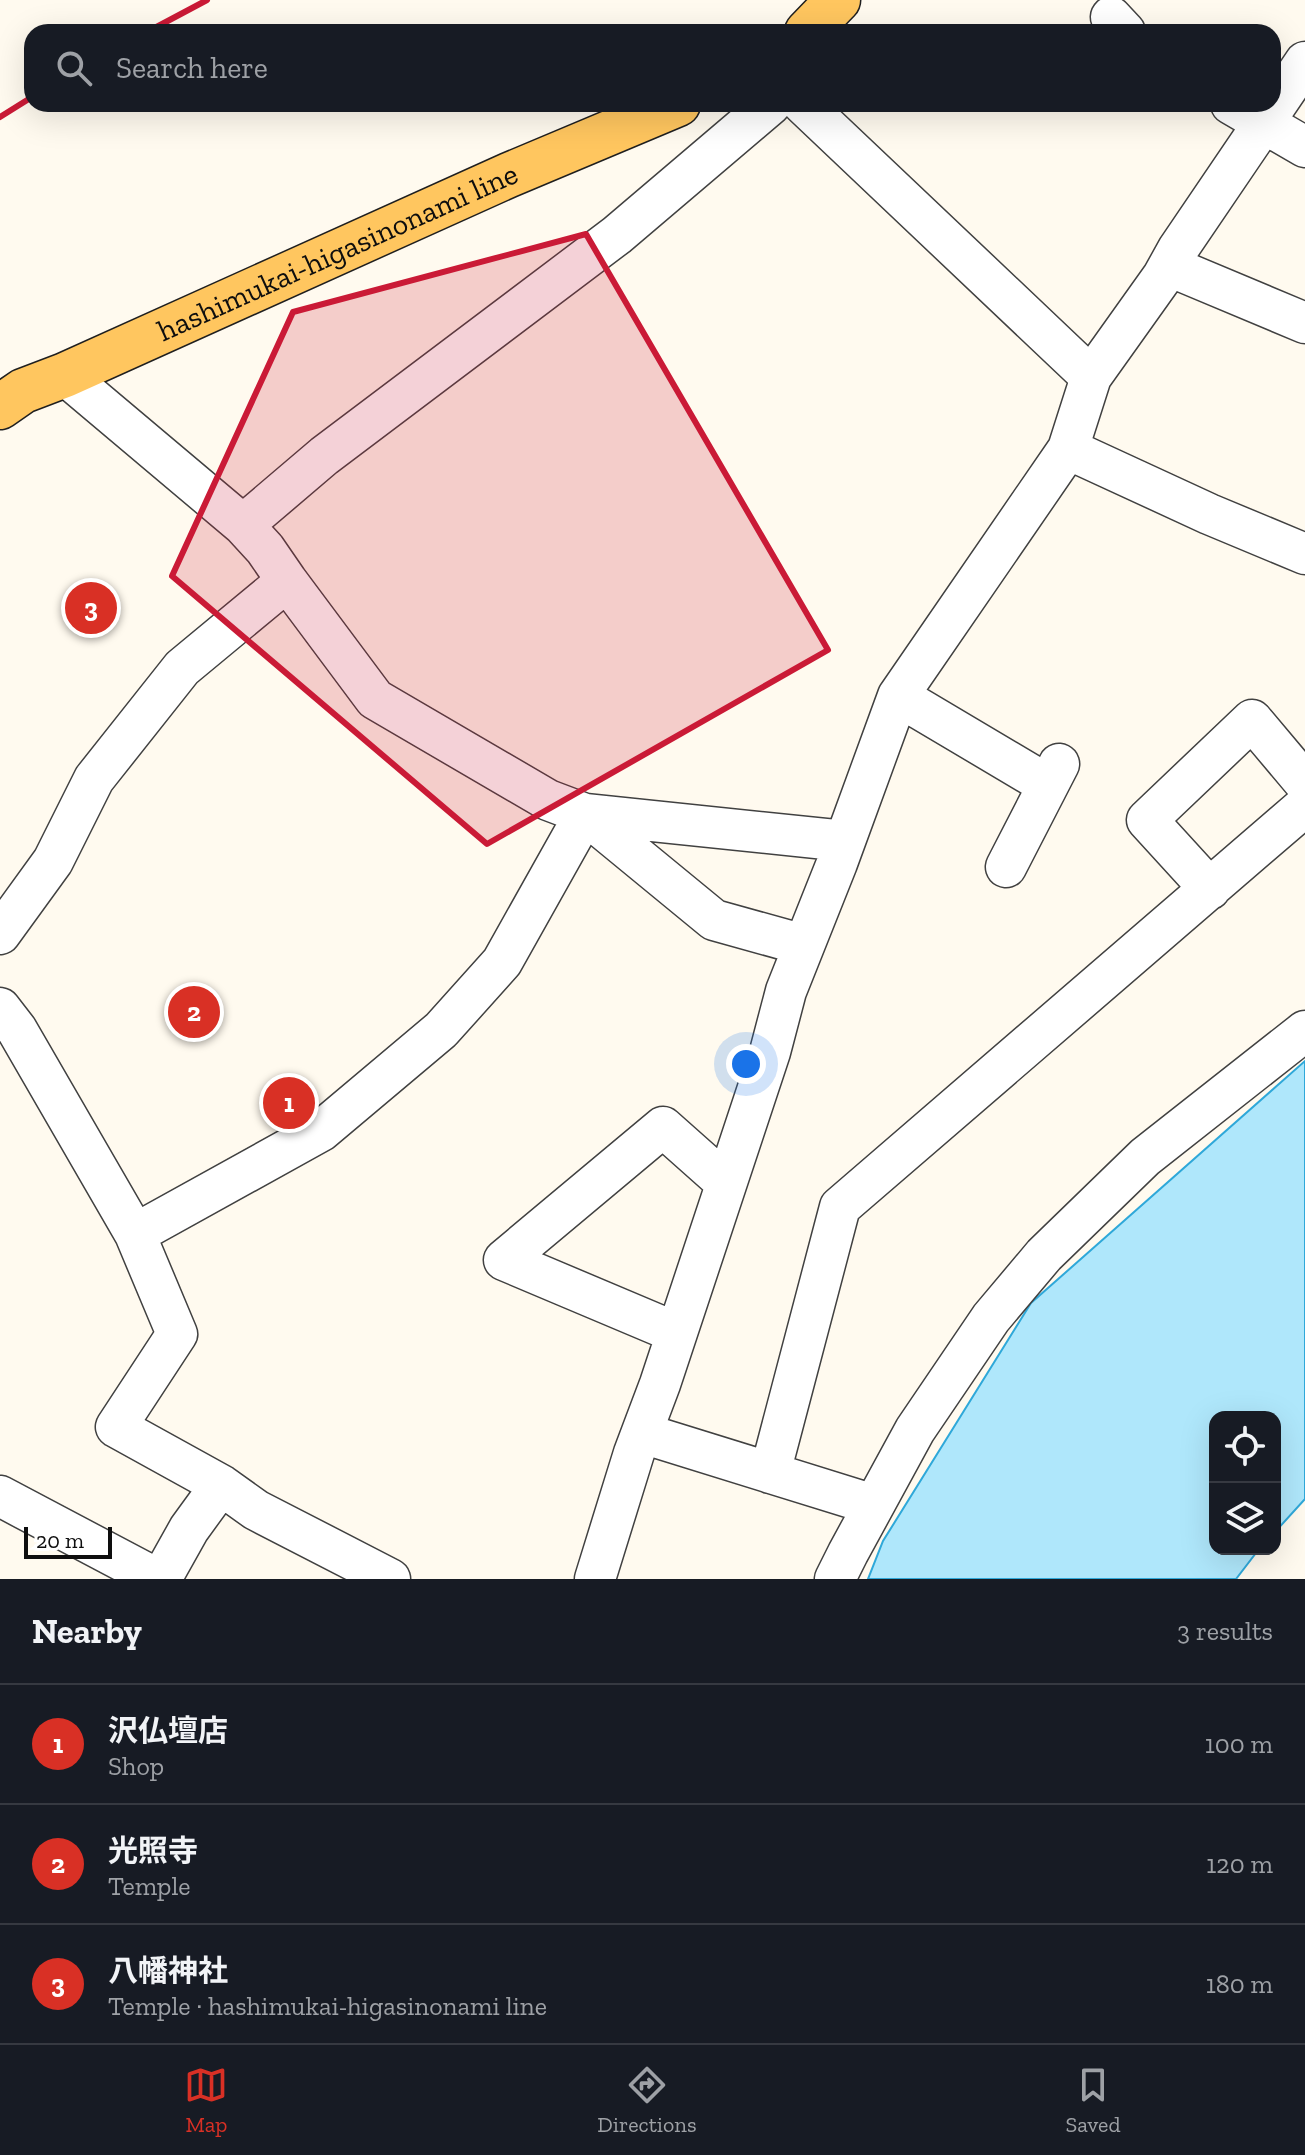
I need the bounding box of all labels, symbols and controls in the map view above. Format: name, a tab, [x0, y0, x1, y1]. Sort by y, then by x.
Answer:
search box	[24, 24, 1281, 112]
icon: search	[52, 46, 96, 90]
text: Search here	[116, 50, 268, 86]
street label: hashimukai-higasinonami line	[152, 155, 523, 349]
pin: 3	[65, 578, 117, 638]
pin: 2	[168, 982, 220, 1042]
your location	[726, 1044, 766, 1084]
pin: 1	[263, 1073, 315, 1133]
map controls	[1209, 1411, 1281, 1555]
button: locate	[1209, 1411, 1281, 1483]
button: layers	[1209, 1483, 1281, 1555]
scale bar	[24, 1523, 112, 1559]
text: 20 m	[36, 1527, 84, 1554]
text: Nearby	[32, 1611, 142, 1652]
text: 3 results	[1177, 1615, 1273, 1647]
text: 沢仏壇店	[108, 1713, 228, 1749]
text: 1	[53, 1728, 63, 1760]
text: 100 m	[1205, 1728, 1273, 1760]
text: Shop	[108, 1750, 164, 1782]
text: 光照寺	[108, 1833, 198, 1869]
text: 2	[51, 1848, 65, 1880]
text: 120 m	[1206, 1848, 1273, 1880]
text: Temple	[108, 1870, 191, 1902]
text: 八幡神社	[108, 1953, 228, 1989]
text: 3	[51, 1968, 65, 2000]
text: 180 m	[1206, 1968, 1273, 2000]
text: Temple · hashimukai-higasinonami line	[108, 1990, 547, 2022]
tab: Map	[184, 2063, 228, 2138]
tab: Directions	[597, 2063, 697, 2138]
tab: Saved	[1065, 2063, 1121, 2138]

